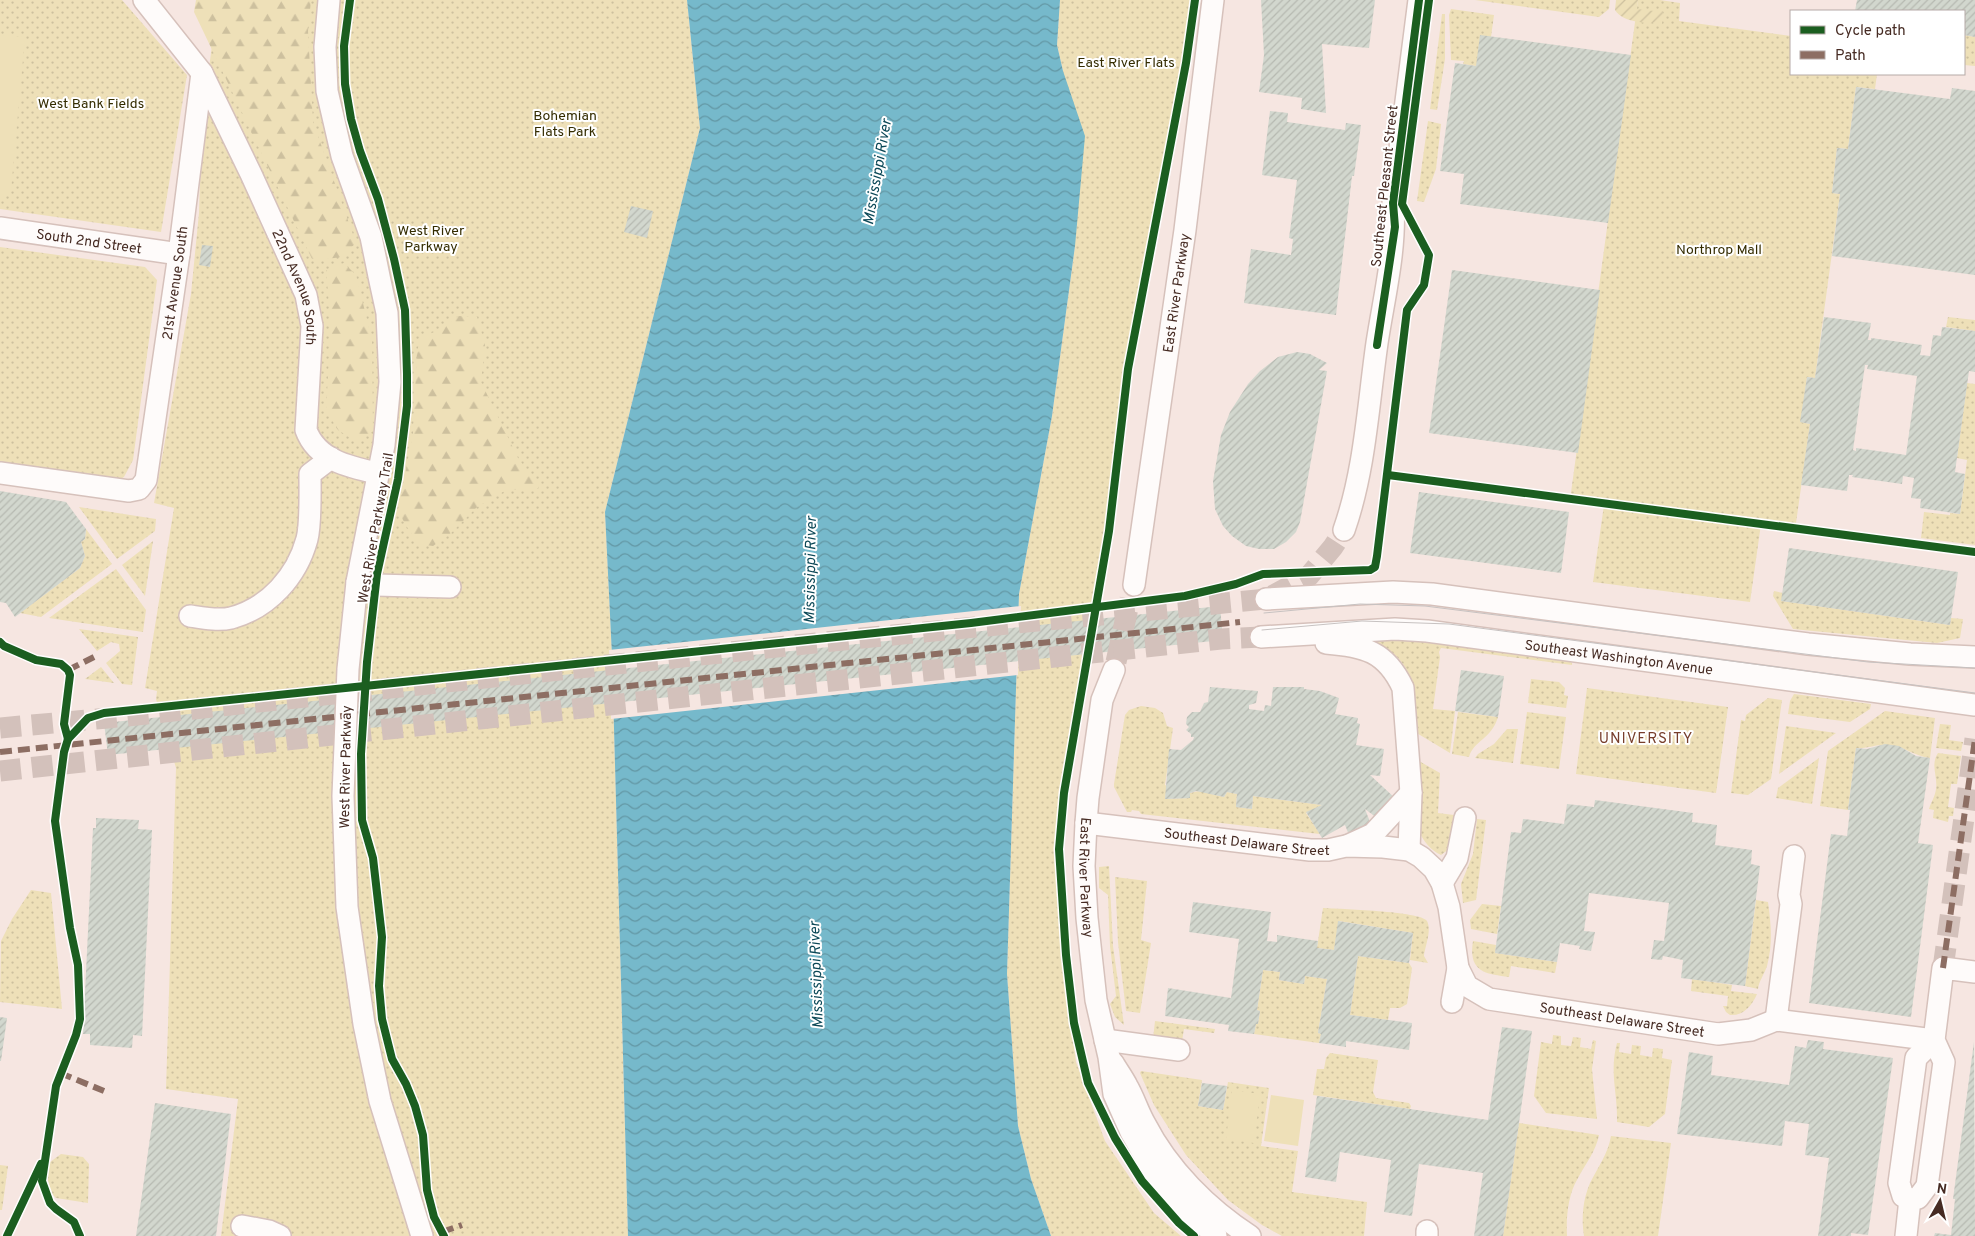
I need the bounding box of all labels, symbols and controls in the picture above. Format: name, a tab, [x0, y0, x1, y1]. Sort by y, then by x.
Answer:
legend	[1790, 10, 1965, 75]
text: Cycle path	[1835, 22, 1906, 41]
text: Path	[1835, 47, 1866, 66]
park label: East River Flats	[1077, 55, 1175, 72]
park label: West Bank Fields	[38, 96, 144, 113]
street label: Southeast Pleasant Street	[1369, 104, 1402, 268]
park label: Bohemian Flats Park	[533, 108, 597, 141]
water label: Mississippi River	[860, 117, 897, 227]
park label: West River Parkway	[398, 223, 465, 256]
street label: 21st Avenue South	[160, 225, 192, 341]
street label: South 2nd Street	[35, 226, 143, 258]
street label: 22nd Avenue South	[267, 227, 319, 346]
street label: East River Parkway	[1160, 232, 1194, 354]
park label: Northrop Mall	[1676, 242, 1762, 259]
street label: West River Parkway Trail	[355, 451, 398, 605]
water label: Mississippi River	[801, 515, 822, 624]
street label: Southeast Washington Avenue	[1524, 637, 1714, 680]
street label: West River Parkway	[337, 705, 356, 829]
district label: UNIVERSITY	[1599, 730, 1693, 749]
street label: East River Parkway	[1074, 817, 1096, 939]
street label: Southeast Delaware Street	[1163, 825, 1330, 860]
water label: Mississippi River	[806, 920, 829, 1029]
street label: Southeast Delaware Street	[1538, 1000, 1706, 1042]
north arrow	[1915, 1176, 1965, 1226]
text: N	[1935, 1180, 1948, 1199]

